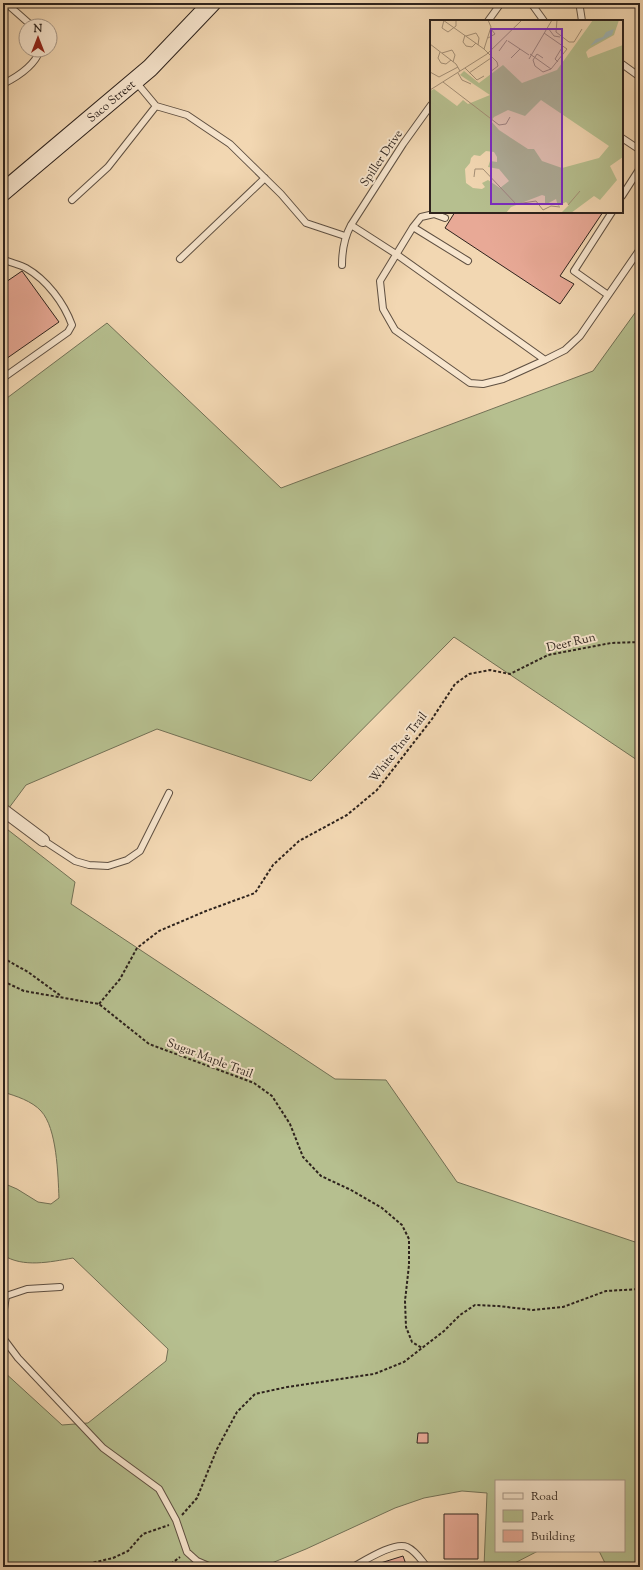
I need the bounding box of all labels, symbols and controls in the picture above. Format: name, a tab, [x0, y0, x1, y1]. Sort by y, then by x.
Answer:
north arrow	[18, 18, 58, 58]
inset map	[430, 20, 623, 213]
text: N	[33, 21, 43, 37]
street label: Saco Street	[84, 76, 140, 127]
street label: Spiller Drive	[356, 126, 408, 191]
street label: Deer Run	[545, 629, 598, 657]
street label: White Pine Trail	[365, 708, 433, 787]
street label: Sugar Maple Trail	[164, 1034, 256, 1084]
legend	[495, 1480, 625, 1552]
text: Road	[531, 1488, 558, 1506]
text: Park	[531, 1508, 554, 1526]
text: Building	[531, 1528, 575, 1546]

